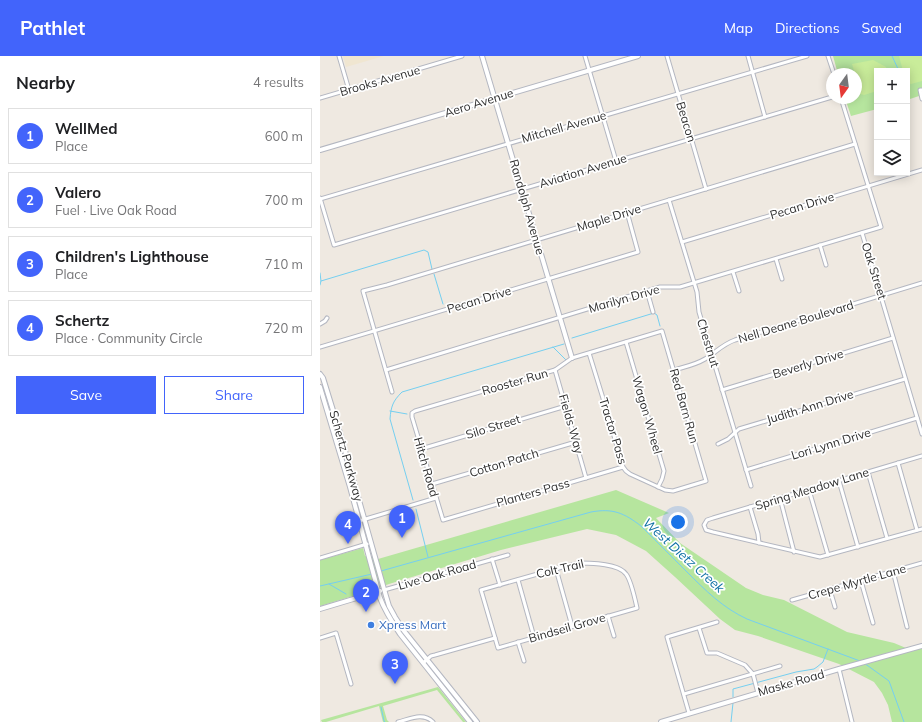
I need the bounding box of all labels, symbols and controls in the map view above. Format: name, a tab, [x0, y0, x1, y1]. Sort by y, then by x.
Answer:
text: Pathlet	[20, 16, 85, 40]
text: Map	[724, 19, 753, 37]
text: Directions	[775, 19, 840, 37]
text: Saved	[862, 19, 902, 37]
street label: Brooks Avenue	[338, 62, 422, 99]
north arrow	[826, 68, 862, 104]
map controls	[874, 68, 910, 176]
button: +	[874, 68, 910, 104]
text: Nearby	[16, 72, 75, 93]
text: 4 results	[253, 74, 304, 90]
street label: Aero Avenue	[443, 85, 515, 120]
street label: Beacon	[673, 100, 700, 144]
button: −	[874, 104, 910, 140]
street label: Mitchell Avenue	[520, 107, 608, 146]
text: WellMed	[55, 119, 118, 138]
text: 1	[26, 128, 34, 144]
text: 600 m	[265, 128, 303, 144]
text: Place	[55, 138, 88, 154]
button: layers	[874, 140, 910, 176]
street label: Aviation Avenue	[537, 150, 628, 191]
street label: Randolph Avenue	[507, 157, 548, 256]
text: Valero	[55, 183, 101, 202]
street label: Pecan Drive	[768, 189, 836, 222]
text: 2	[26, 192, 34, 208]
text: 700 m	[265, 192, 303, 208]
street label: Maple Drive	[575, 201, 643, 234]
text: Fuel · Live Oak Road	[55, 202, 177, 218]
street label: Oak Street	[859, 240, 890, 301]
text: Children's Lighthouse	[55, 247, 209, 266]
text: 3	[26, 256, 34, 272]
text: 710 m	[265, 256, 303, 272]
text: Place	[55, 266, 88, 282]
street label: Marilyn Drive	[587, 281, 661, 316]
street label: Pecan Drive	[445, 283, 513, 316]
street label: Nell Deane Boulevard	[736, 297, 855, 346]
text: Schertz	[55, 311, 109, 330]
street label: Chestnut	[694, 317, 723, 369]
text: 4	[26, 320, 34, 336]
text: 720 m	[265, 320, 303, 336]
text: Place · Community Circle	[55, 330, 203, 346]
street label: Beverly Drive	[771, 346, 845, 381]
street label: Rooster Run	[480, 365, 550, 398]
street label: Red Barn Run	[667, 367, 702, 445]
street label: Wagon Wheel	[629, 374, 666, 456]
button: Save	[16, 376, 156, 414]
button: Share	[164, 376, 304, 414]
street label: Judith Ann Drive	[764, 386, 855, 427]
street label: Fields Way	[556, 392, 587, 456]
street label: Tractor Pass	[596, 396, 631, 466]
street label: Schertz Parkway	[326, 409, 367, 504]
street label: Silo Street	[464, 411, 522, 442]
street label: Lori Lynn Drive	[789, 424, 872, 463]
street label: Hitch Road	[411, 435, 442, 499]
street label: Cotton Patch	[467, 445, 540, 480]
street label: Spring Meadow Lane	[753, 464, 871, 513]
street label: Planters Pass	[494, 475, 571, 510]
pin: 1	[389, 505, 415, 538]
pin: 4	[335, 511, 361, 544]
your location	[668, 512, 688, 532]
water label: West Dietz Creek	[640, 514, 728, 596]
street label: Live Oak Road	[396, 556, 478, 593]
street label: Colt Trail	[535, 556, 585, 581]
street label: Crepe Myrtle Lane	[806, 560, 908, 603]
pin: 2	[353, 579, 379, 612]
street label: Bindseil Grove	[527, 609, 607, 646]
place label: Xpress Mart	[379, 617, 446, 632]
marker: Xpress Mart	[366, 620, 376, 630]
pin: 3	[382, 651, 408, 684]
street label: Maske Road	[756, 666, 826, 699]

